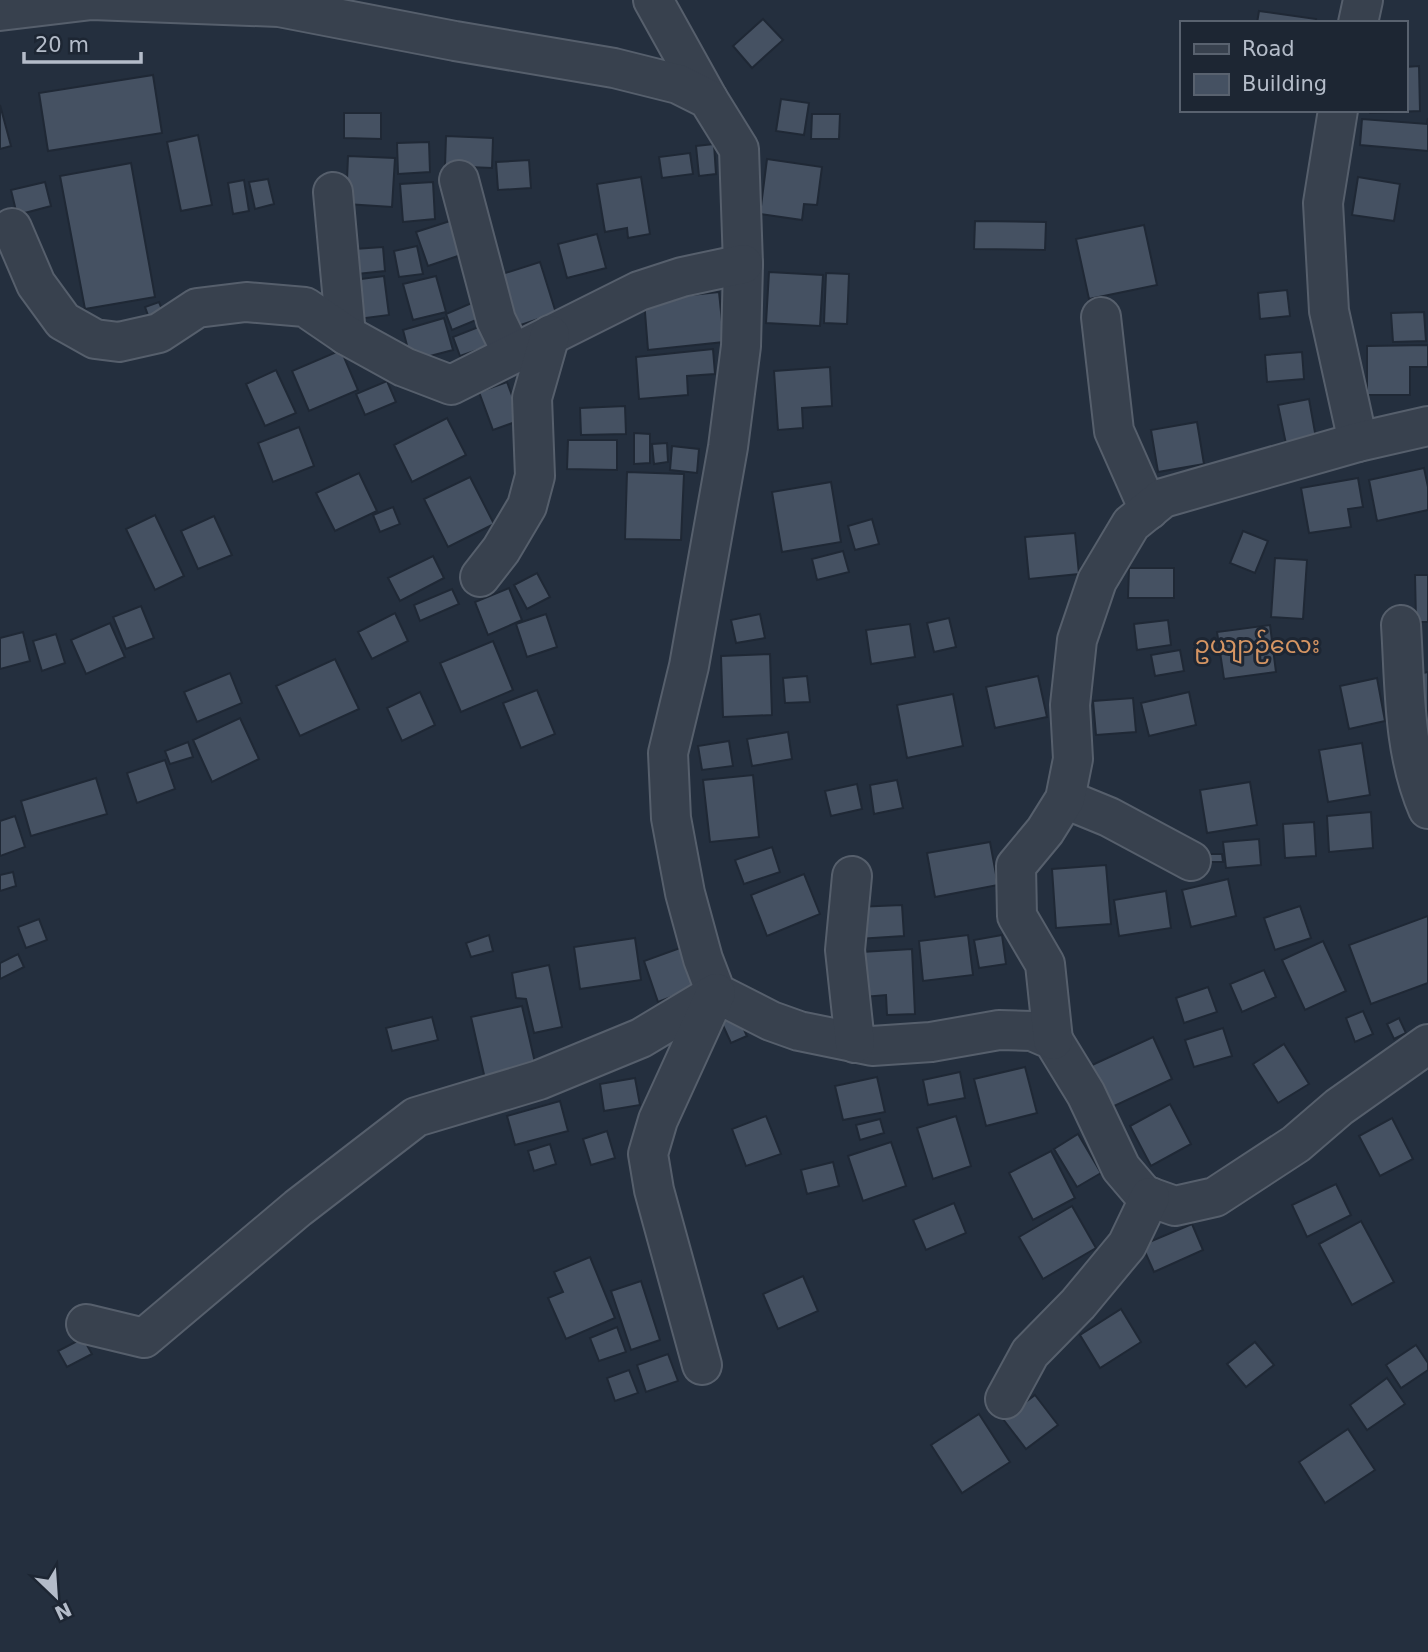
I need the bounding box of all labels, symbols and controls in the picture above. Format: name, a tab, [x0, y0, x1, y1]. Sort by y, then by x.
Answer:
scale bar	[24, 21, 142, 65]
legend	[1180, 21, 1407, 112]
text: 20 m	[35, 33, 89, 57]
text: Road	[1242, 37, 1295, 61]
text: Building	[1242, 72, 1327, 96]
district label: ဥယျာဉ်လေး	[1194, 629, 1320, 664]
north arrow	[21, 1561, 91, 1631]
text: N	[51, 1598, 75, 1625]

